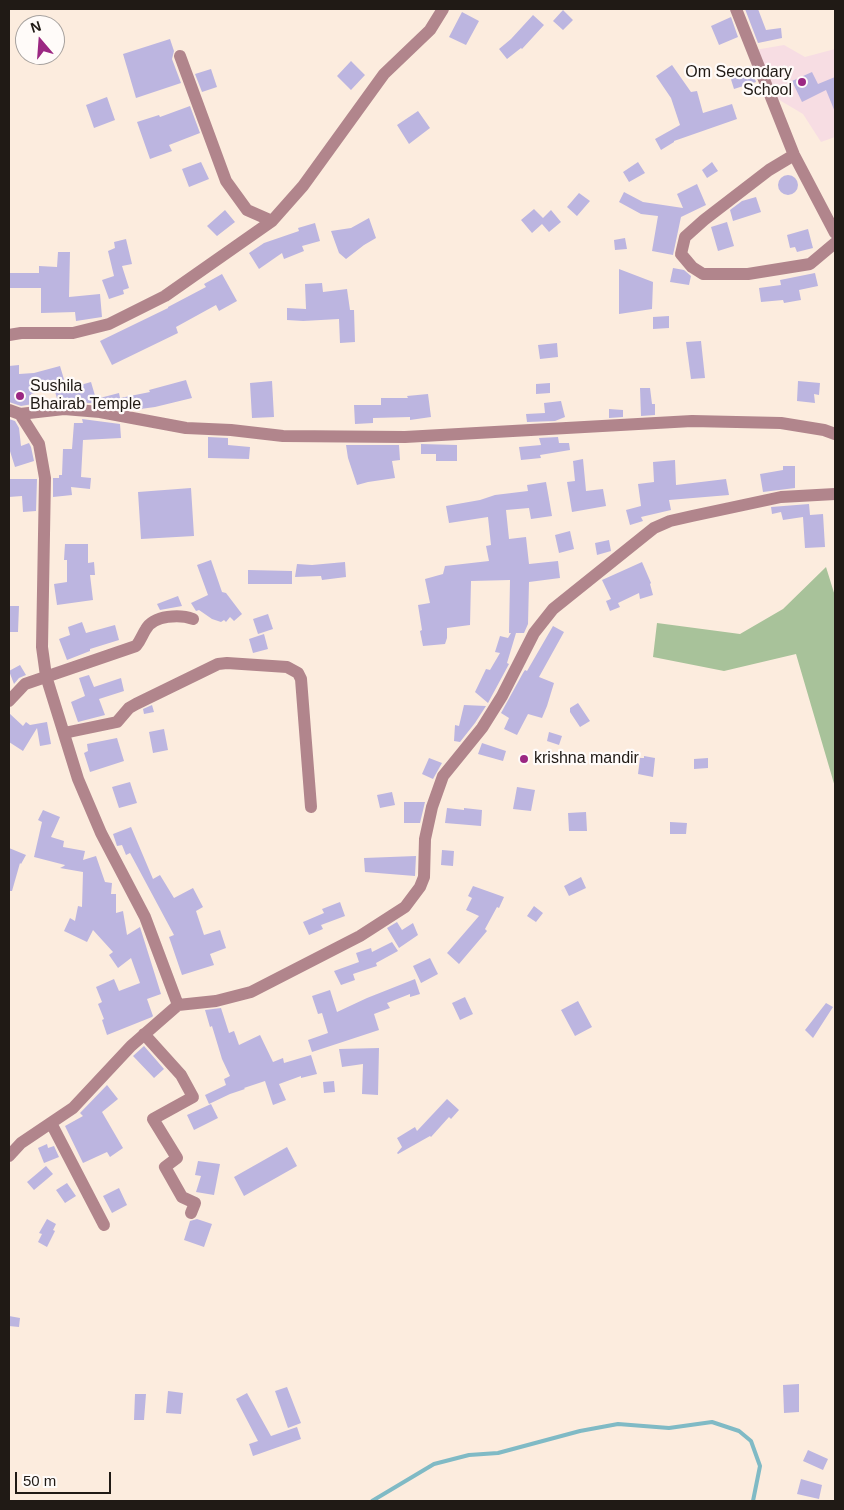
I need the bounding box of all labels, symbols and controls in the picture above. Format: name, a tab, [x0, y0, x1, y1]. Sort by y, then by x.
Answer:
north arrow	[15, 15, 65, 65]
text: N	[28, 18, 43, 36]
place label: Om Secondary School	[685, 63, 792, 101]
marker: Om Secondary School	[796, 76, 808, 88]
place label: Sushila Bhairab Temple	[30, 377, 141, 415]
marker: Sushila Bhairab Temple	[14, 390, 26, 402]
place label: krishna mandir	[534, 749, 639, 769]
marker: krishna mandir	[518, 753, 530, 765]
scale bar	[18, 1462, 114, 1494]
text: 50 m	[23, 1472, 56, 1489]

